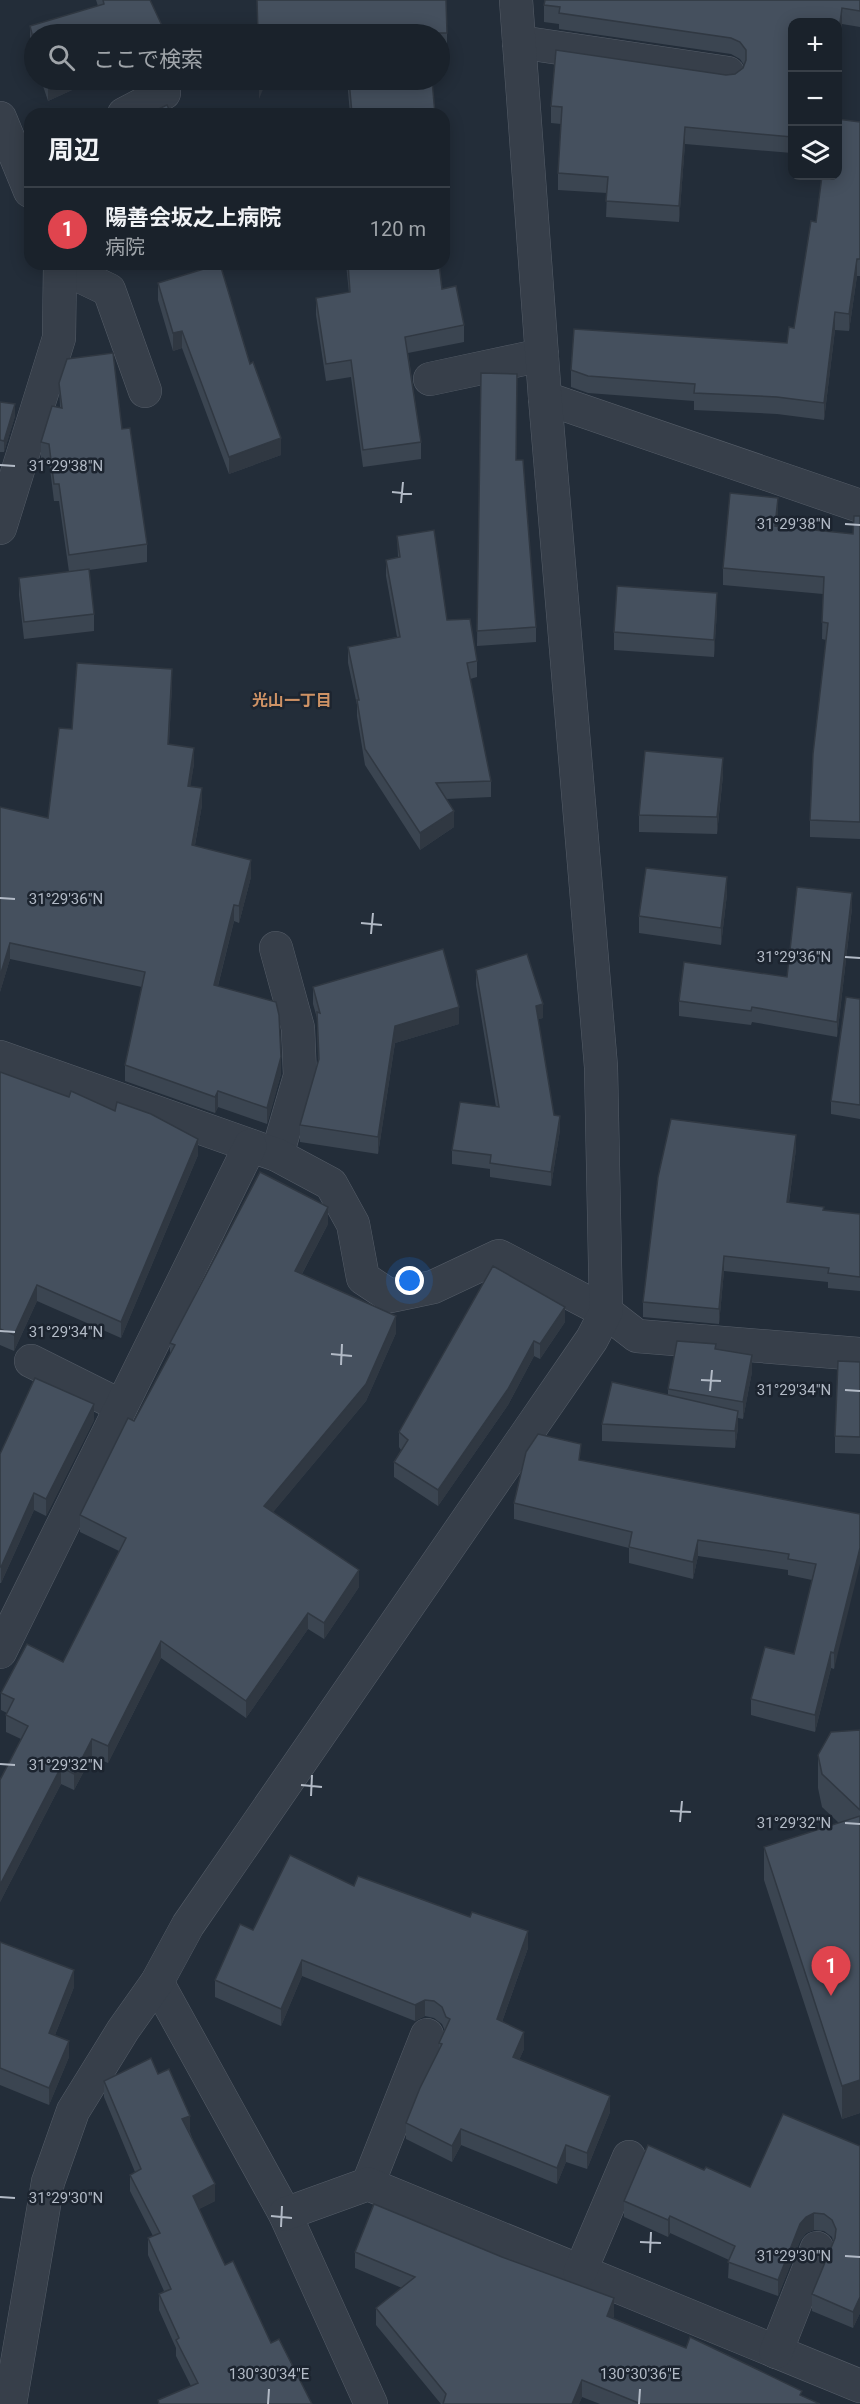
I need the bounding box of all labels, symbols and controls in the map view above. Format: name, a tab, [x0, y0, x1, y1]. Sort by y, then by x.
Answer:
map controls	[788, 18, 842, 180]
button: +	[788, 18, 842, 72]
search box	[24, 24, 450, 90]
icon: search	[45, 41, 78, 74]
text: ここで検索	[93, 47, 203, 72]
button: −	[788, 72, 842, 126]
button: layers	[788, 126, 842, 180]
text: 周辺	[48, 135, 100, 165]
text: 陽善会坂之上病院	[105, 205, 281, 230]
text: 1	[62, 217, 73, 241]
text: 120 m	[370, 217, 426, 241]
text: 病院	[105, 235, 145, 259]
text: 31°29'38"N	[29, 457, 103, 475]
text: 31°29'38"N	[757, 515, 831, 533]
district label: 光山一丁目	[252, 691, 332, 710]
text: 31°29'36"N	[29, 890, 103, 908]
text: 31°29'36"N	[757, 948, 831, 966]
your location	[395, 1266, 424, 1295]
text: 31°29'34"N	[29, 1323, 103, 1341]
text: 31°29'34"N	[757, 1381, 831, 1399]
text: 31°29'32"N	[29, 1756, 103, 1774]
text: 31°29'32"N	[757, 1814, 831, 1832]
pin: 1	[812, 1946, 850, 1996]
text: 31°29'30"N	[29, 2189, 103, 2207]
text: 31°29'30"N	[757, 2247, 831, 2265]
text: 130°30'34"E	[229, 2365, 310, 2383]
text: 130°30'36"E	[600, 2365, 681, 2383]

